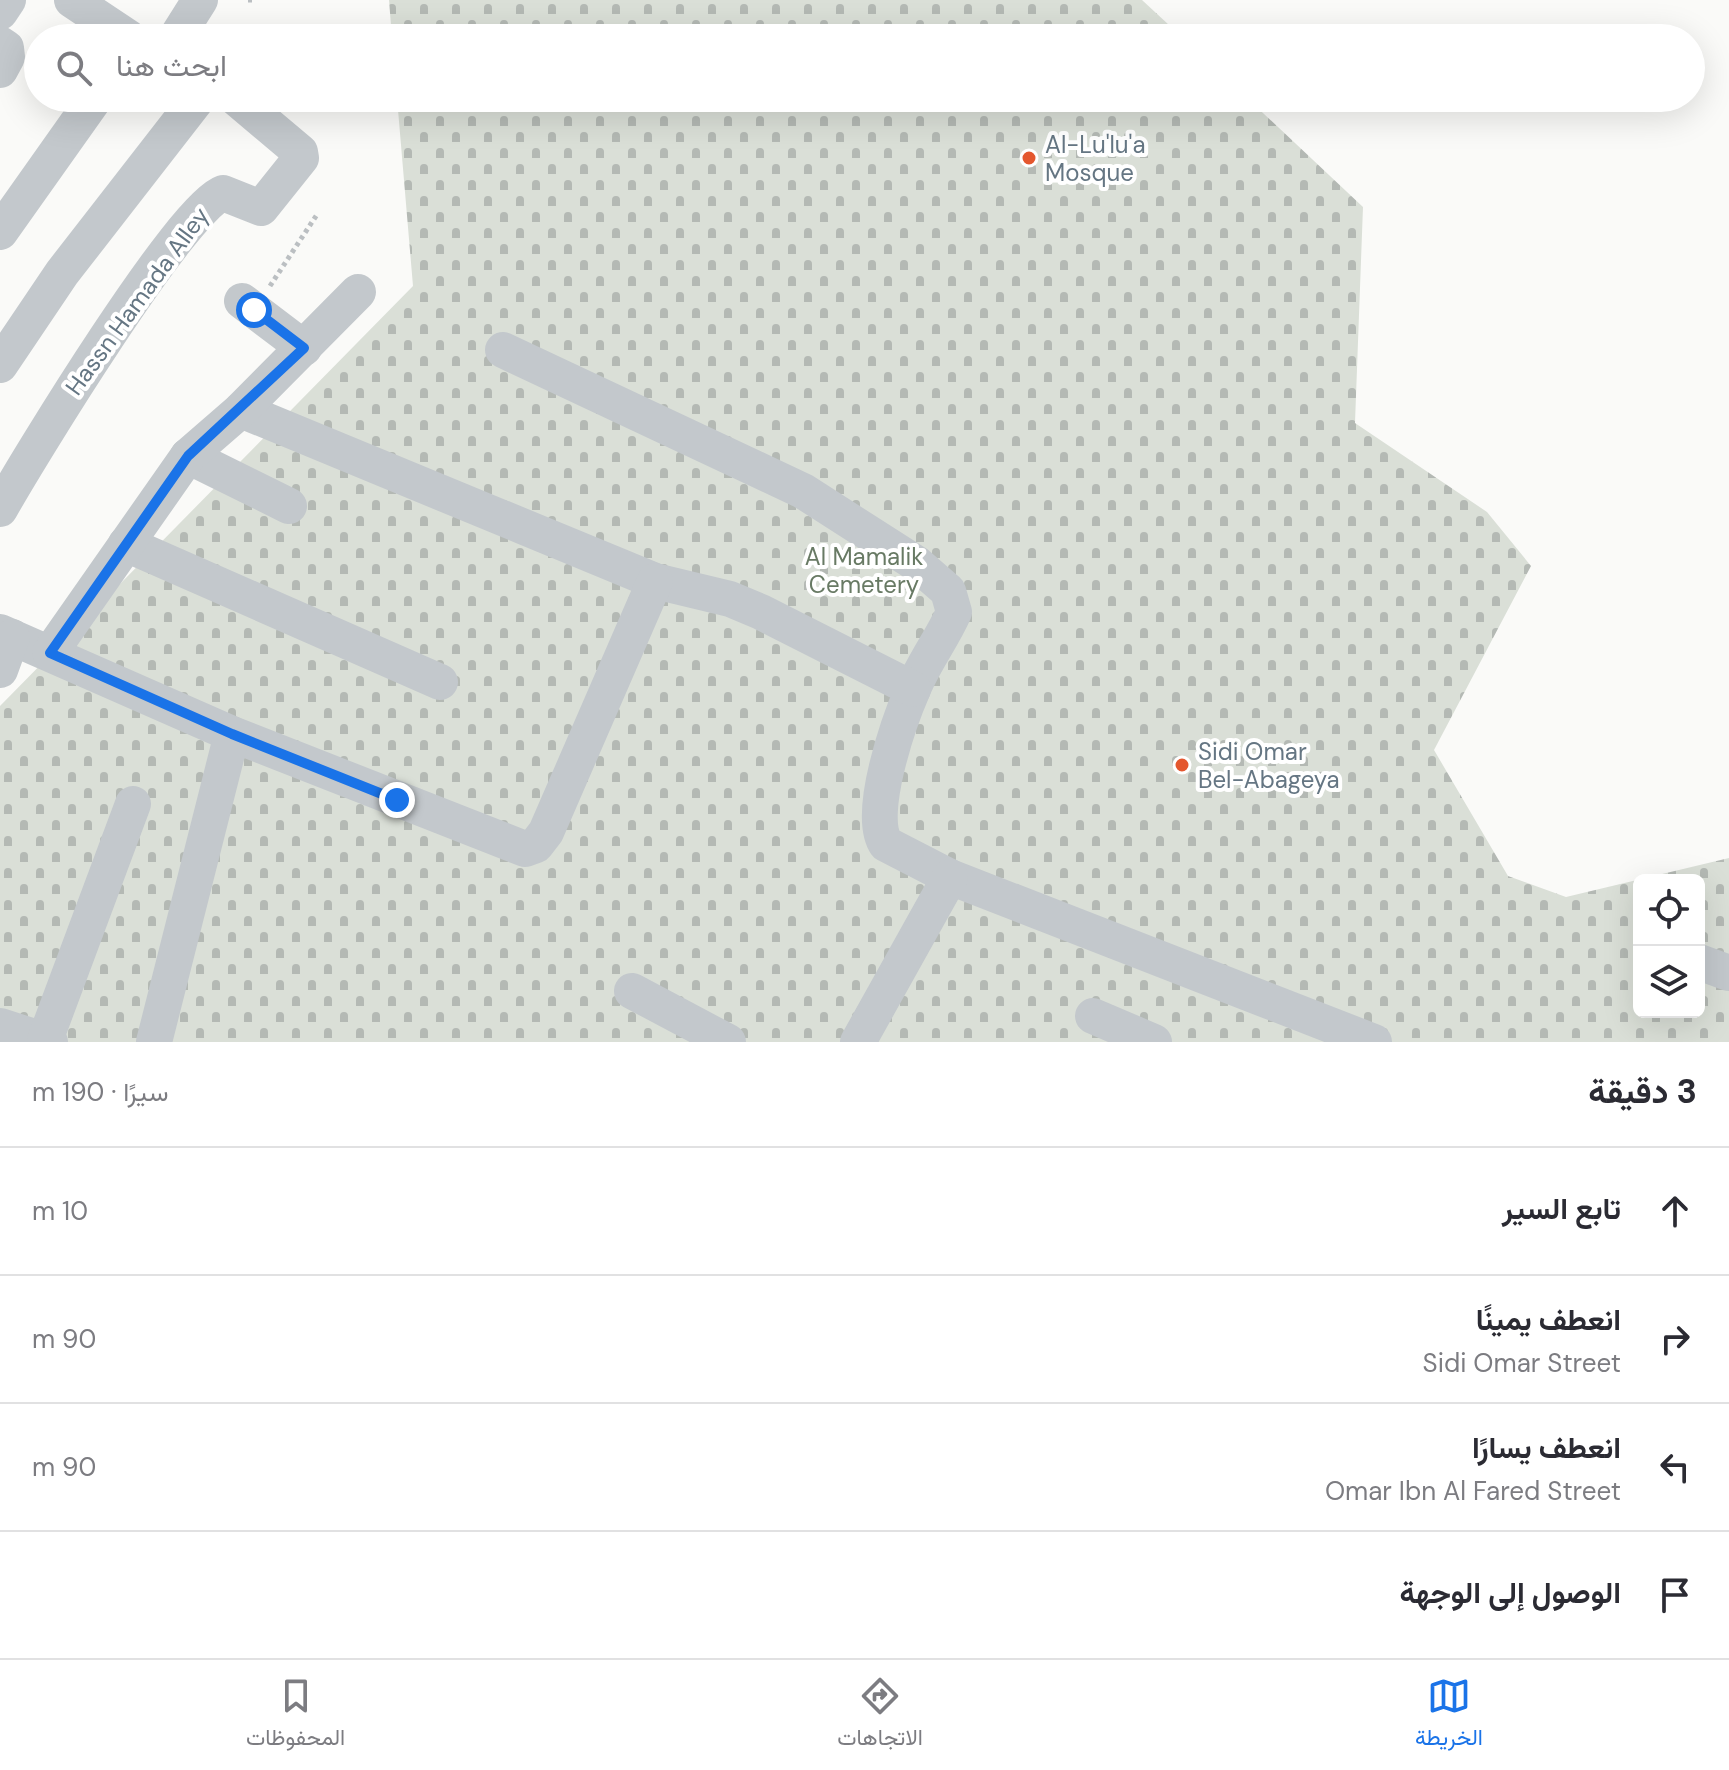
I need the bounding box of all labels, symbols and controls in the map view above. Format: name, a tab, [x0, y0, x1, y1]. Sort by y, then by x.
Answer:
search box	[24, 24, 1705, 112]
icon: search	[52, 46, 96, 90]
text: ابحث هنا	[116, 46, 227, 85]
place label: Al-Lu'lu'a Mosque	[1045, 129, 1145, 188]
marker: Al-Lu'lu'a Mosque	[1020, 149, 1038, 167]
street label: Hassn Hamada Alley	[58, 201, 216, 401]
route start	[236, 292, 272, 328]
park label: Al Mamalik Cemetery	[805, 541, 923, 600]
place label: Sidi Omar Bel-Abageya	[1198, 736, 1339, 795]
marker: Sidi Omar Bel-Abageya	[1173, 756, 1191, 774]
route end	[379, 782, 415, 818]
map controls	[1633, 874, 1705, 1018]
button: locate	[1633, 874, 1705, 946]
button: layers	[1633, 946, 1705, 1018]
text: 3 دقيقة	[1588, 1069, 1697, 1114]
text: سيرًا · 190 m	[32, 1075, 168, 1109]
text: تابع السير	[1502, 1189, 1621, 1228]
icon: ahead	[1653, 1189, 1697, 1233]
text: 10 m	[32, 1194, 88, 1228]
text: انعطف يمينًا	[1476, 1300, 1621, 1339]
icon: right	[1653, 1317, 1697, 1361]
text: 90 m	[32, 1322, 96, 1356]
text: Sidi Omar Street	[1423, 1346, 1621, 1380]
text: انعطف يسارًا	[1472, 1428, 1621, 1467]
icon: left	[1653, 1445, 1697, 1489]
text: 90 m	[32, 1450, 96, 1484]
text: Omar Ibn Al Fared Street	[1325, 1474, 1621, 1508]
text: الوصول إلى الوجهة	[1400, 1573, 1621, 1612]
icon: arrive	[1653, 1573, 1697, 1617]
tab: المحفوظات	[246, 1674, 345, 1757]
tab: الاتجاهات	[837, 1674, 923, 1757]
tab: الخريطة	[1415, 1674, 1483, 1757]

